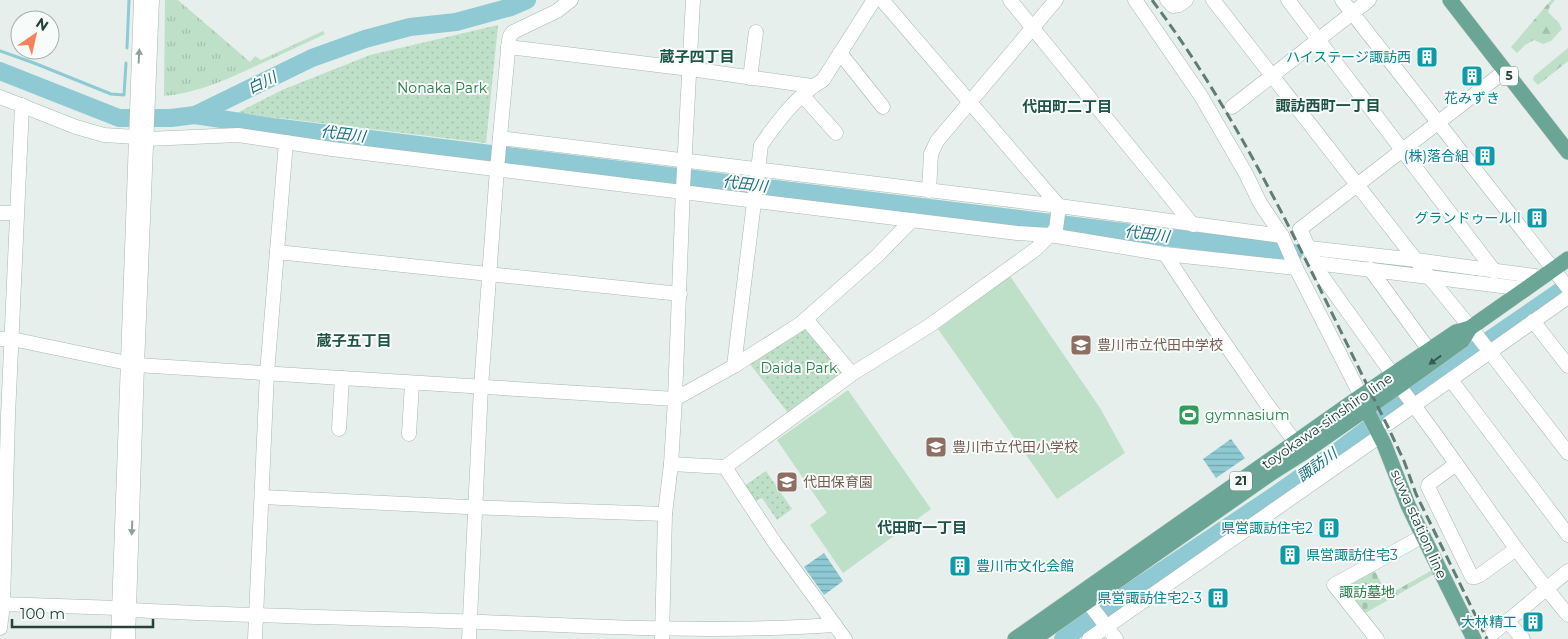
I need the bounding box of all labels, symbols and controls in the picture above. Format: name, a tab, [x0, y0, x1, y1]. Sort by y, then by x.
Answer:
north arrow	[10, 10, 60, 60]
text: N	[33, 14, 52, 35]
building icon: ハイステージ諏訪西	[1415, 45, 1439, 69]
district label: 蔵子四丁目	[659, 47, 735, 66]
one-way arrow	[135, 48, 143, 64]
place label: ハイステージ諏訪西	[1286, 48, 1411, 66]
building icon: 花みずき	[1460, 64, 1484, 88]
road number: 5	[1500, 66, 1518, 85]
water label: 白川	[244, 67, 281, 98]
park label: Nonaka Park	[397, 79, 488, 97]
place label: 花みずき	[1444, 89, 1500, 107]
district label: 諏訪西町一丁目	[1275, 96, 1381, 115]
district label: 代田町二丁目	[1022, 97, 1112, 116]
water label: 代田川	[320, 121, 369, 146]
building icon: (株)落合組	[1473, 144, 1497, 168]
place label: (株)落合組	[1404, 147, 1469, 165]
water label: 代田川	[722, 171, 771, 196]
building icon: グランドゥールII	[1525, 206, 1549, 230]
place label: グランドゥールII	[1415, 209, 1521, 227]
water label: 代田川	[1124, 221, 1173, 246]
district label: 蔵子五丁目	[316, 331, 392, 350]
school or university icon: 豊川市立代田中学校	[1069, 333, 1093, 357]
place label: 豊川市立代田中学校	[1097, 336, 1223, 354]
one-way arrow	[1429, 355, 1442, 366]
park label: Daida Park	[761, 359, 838, 377]
street label: toyokawa-sinshiro line	[1258, 369, 1396, 473]
sports icon: gymnasium	[1177, 403, 1201, 427]
place label: gymnasium	[1205, 406, 1290, 424]
school or university icon: 豊川市立代田小学校	[924, 435, 948, 459]
place label: 豊川市立代田小学校	[952, 438, 1078, 456]
water label: 諏訪川	[1293, 443, 1342, 486]
street label: suwa station line	[1387, 467, 1451, 581]
school or university icon: 代田保育園	[775, 470, 799, 494]
road number: 21	[1230, 472, 1252, 491]
place label: 代田保育園	[803, 473, 873, 491]
building icon: 県営諏訪住宅2	[1317, 516, 1341, 540]
district label: 代田町一丁目	[877, 518, 967, 537]
place label: 県営諏訪住宅2	[1221, 519, 1313, 537]
one-way arrow	[128, 520, 136, 536]
building icon: 県営諏訪住宅3	[1278, 543, 1302, 567]
place label: 県営諏訪住宅3	[1306, 546, 1398, 564]
building icon: 豊川市文化会館	[948, 554, 972, 578]
place label: 豊川市文化会館	[976, 557, 1074, 575]
park label: 諏訪墓地	[1339, 583, 1395, 601]
building icon: 県営諏訪住宅2-3	[1206, 586, 1230, 610]
place label: 県営諏訪住宅2-3	[1097, 589, 1202, 607]
scale bar	[12, 596, 154, 628]
text: 100 m	[20, 604, 65, 623]
building icon: 大林精工	[1521, 610, 1545, 634]
place label: 大林精工	[1461, 613, 1517, 631]

